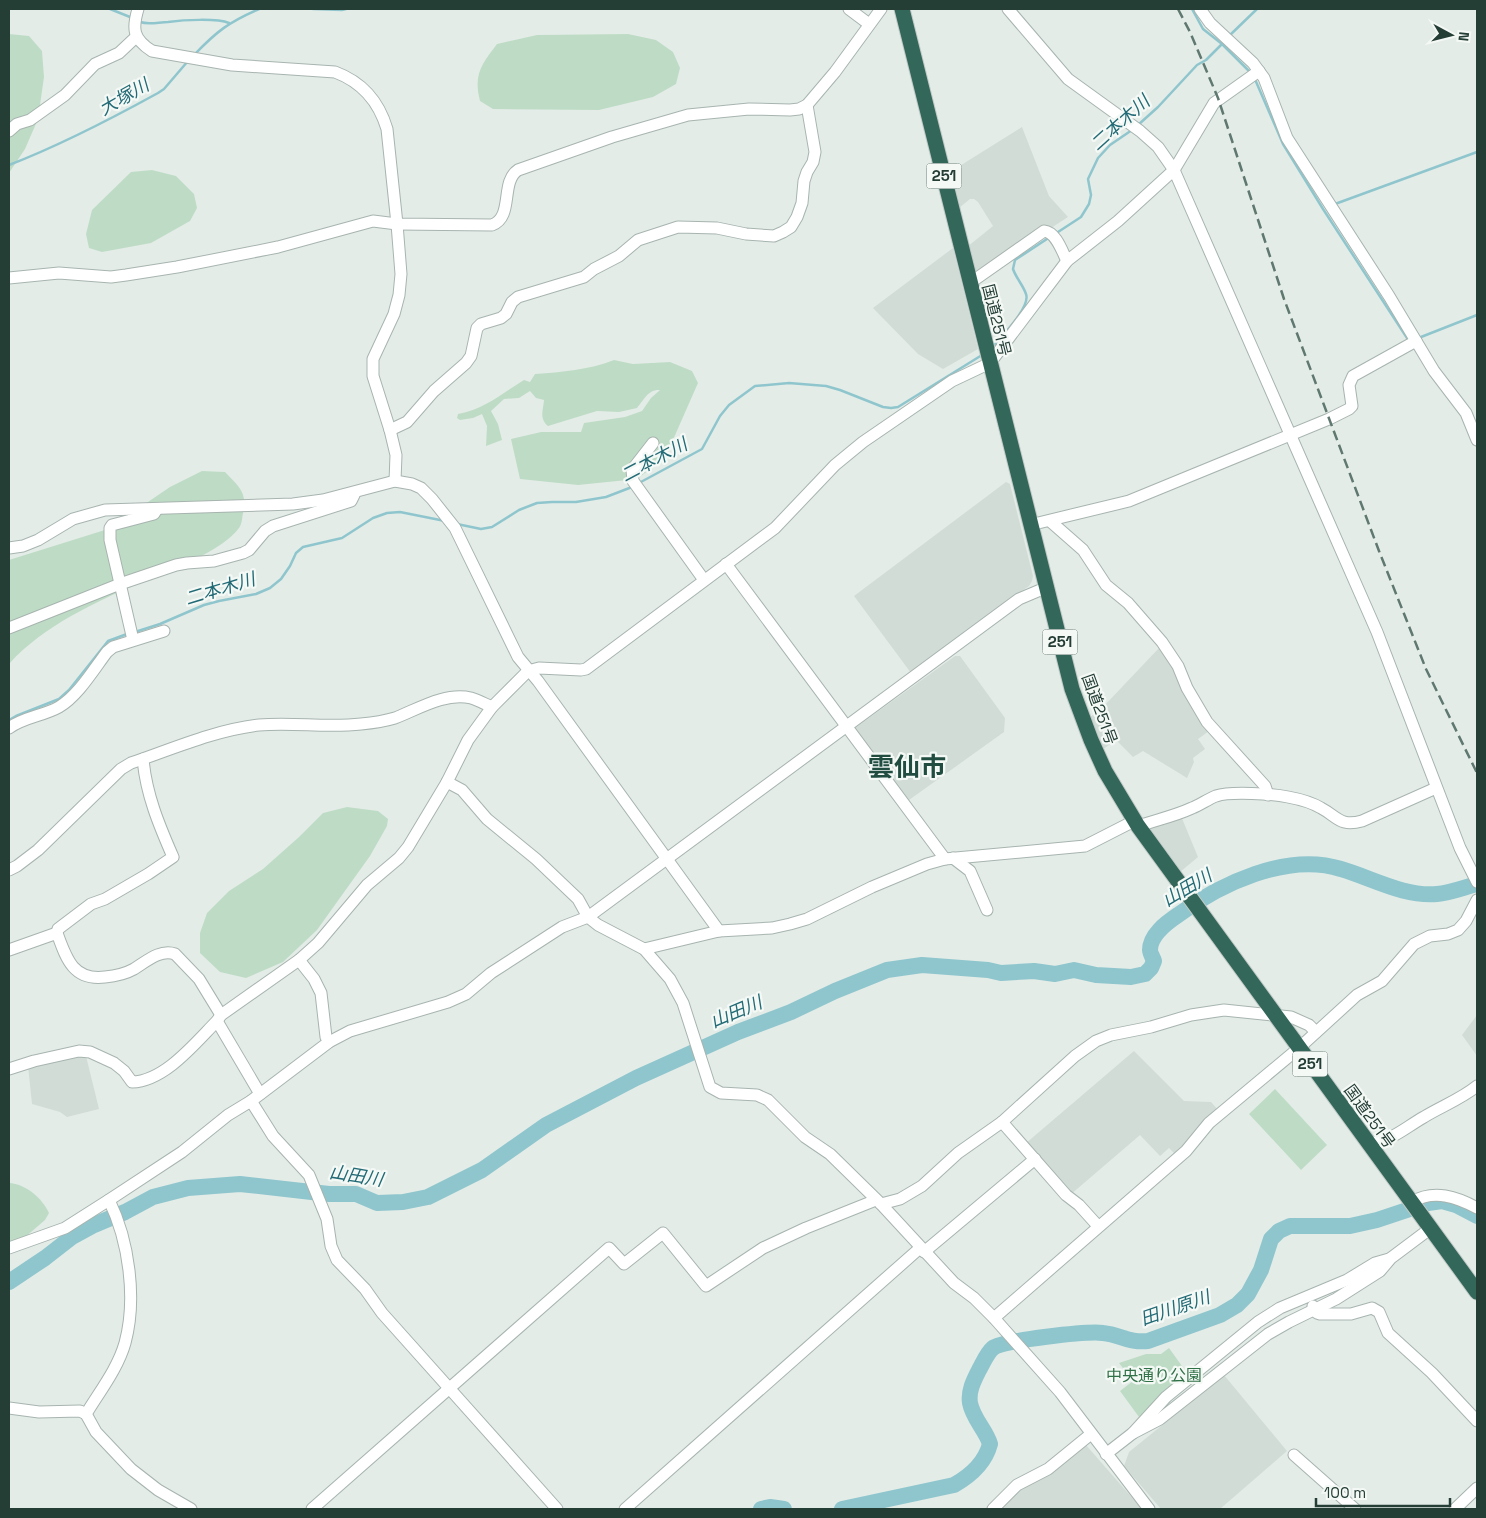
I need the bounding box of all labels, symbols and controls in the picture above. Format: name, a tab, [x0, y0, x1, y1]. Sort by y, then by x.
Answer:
north arrow	[1426, 10, 1476, 60]
text: N	[1454, 31, 1473, 42]
water label: 大塚川	[95, 72, 155, 120]
water label: 二本木川	[1085, 89, 1156, 155]
road number: 251	[926, 164, 962, 188]
street label: 国道251号	[977, 282, 1016, 358]
water label: 二本木川	[617, 432, 693, 487]
water label: 二本木川	[182, 566, 260, 610]
road number: 251	[1042, 630, 1078, 654]
street label: 国道251号	[1077, 671, 1122, 747]
district label: 雲仙市	[868, 750, 946, 784]
water label: 山田川	[1158, 863, 1218, 911]
water label: 山田川	[706, 990, 767, 1033]
road number: 251	[1292, 1052, 1328, 1076]
street label: 国道251号	[1339, 1080, 1400, 1152]
water label: 山田川	[328, 1160, 387, 1191]
water label: 田川原川	[1137, 1284, 1215, 1330]
park label: 中央通り公園	[1106, 1365, 1202, 1386]
scale bar	[1316, 1476, 1450, 1508]
text: 100 m	[1324, 1483, 1366, 1502]

